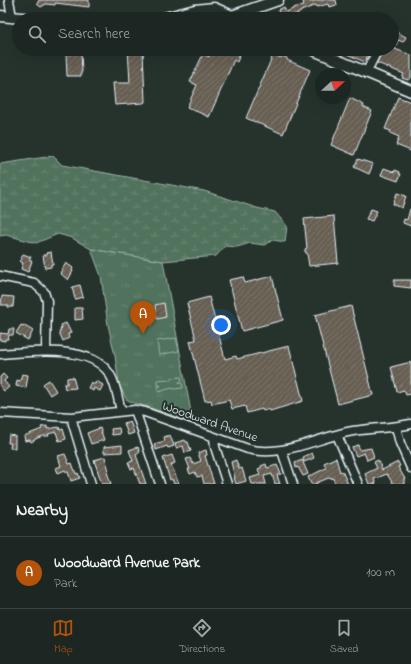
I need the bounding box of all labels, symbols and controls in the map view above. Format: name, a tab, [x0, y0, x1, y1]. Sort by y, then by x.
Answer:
search box	[12, 12, 399, 56]
icon: search	[26, 23, 48, 45]
text: Search here	[58, 23, 130, 45]
north arrow	[315, 68, 351, 104]
pin: A	[130, 301, 156, 334]
your location	[211, 315, 231, 335]
street label: Woodward Avenue	[160, 397, 260, 447]
text: Nearby	[16, 498, 68, 523]
text: Woodward Avenue Park	[54, 552, 200, 574]
text: A	[25, 563, 33, 582]
text: 100 m	[366, 563, 395, 582]
text: Park	[54, 574, 78, 593]
tab: Map	[52, 617, 74, 657]
tab: Directions	[179, 617, 225, 657]
tab: Saved	[330, 617, 359, 657]

